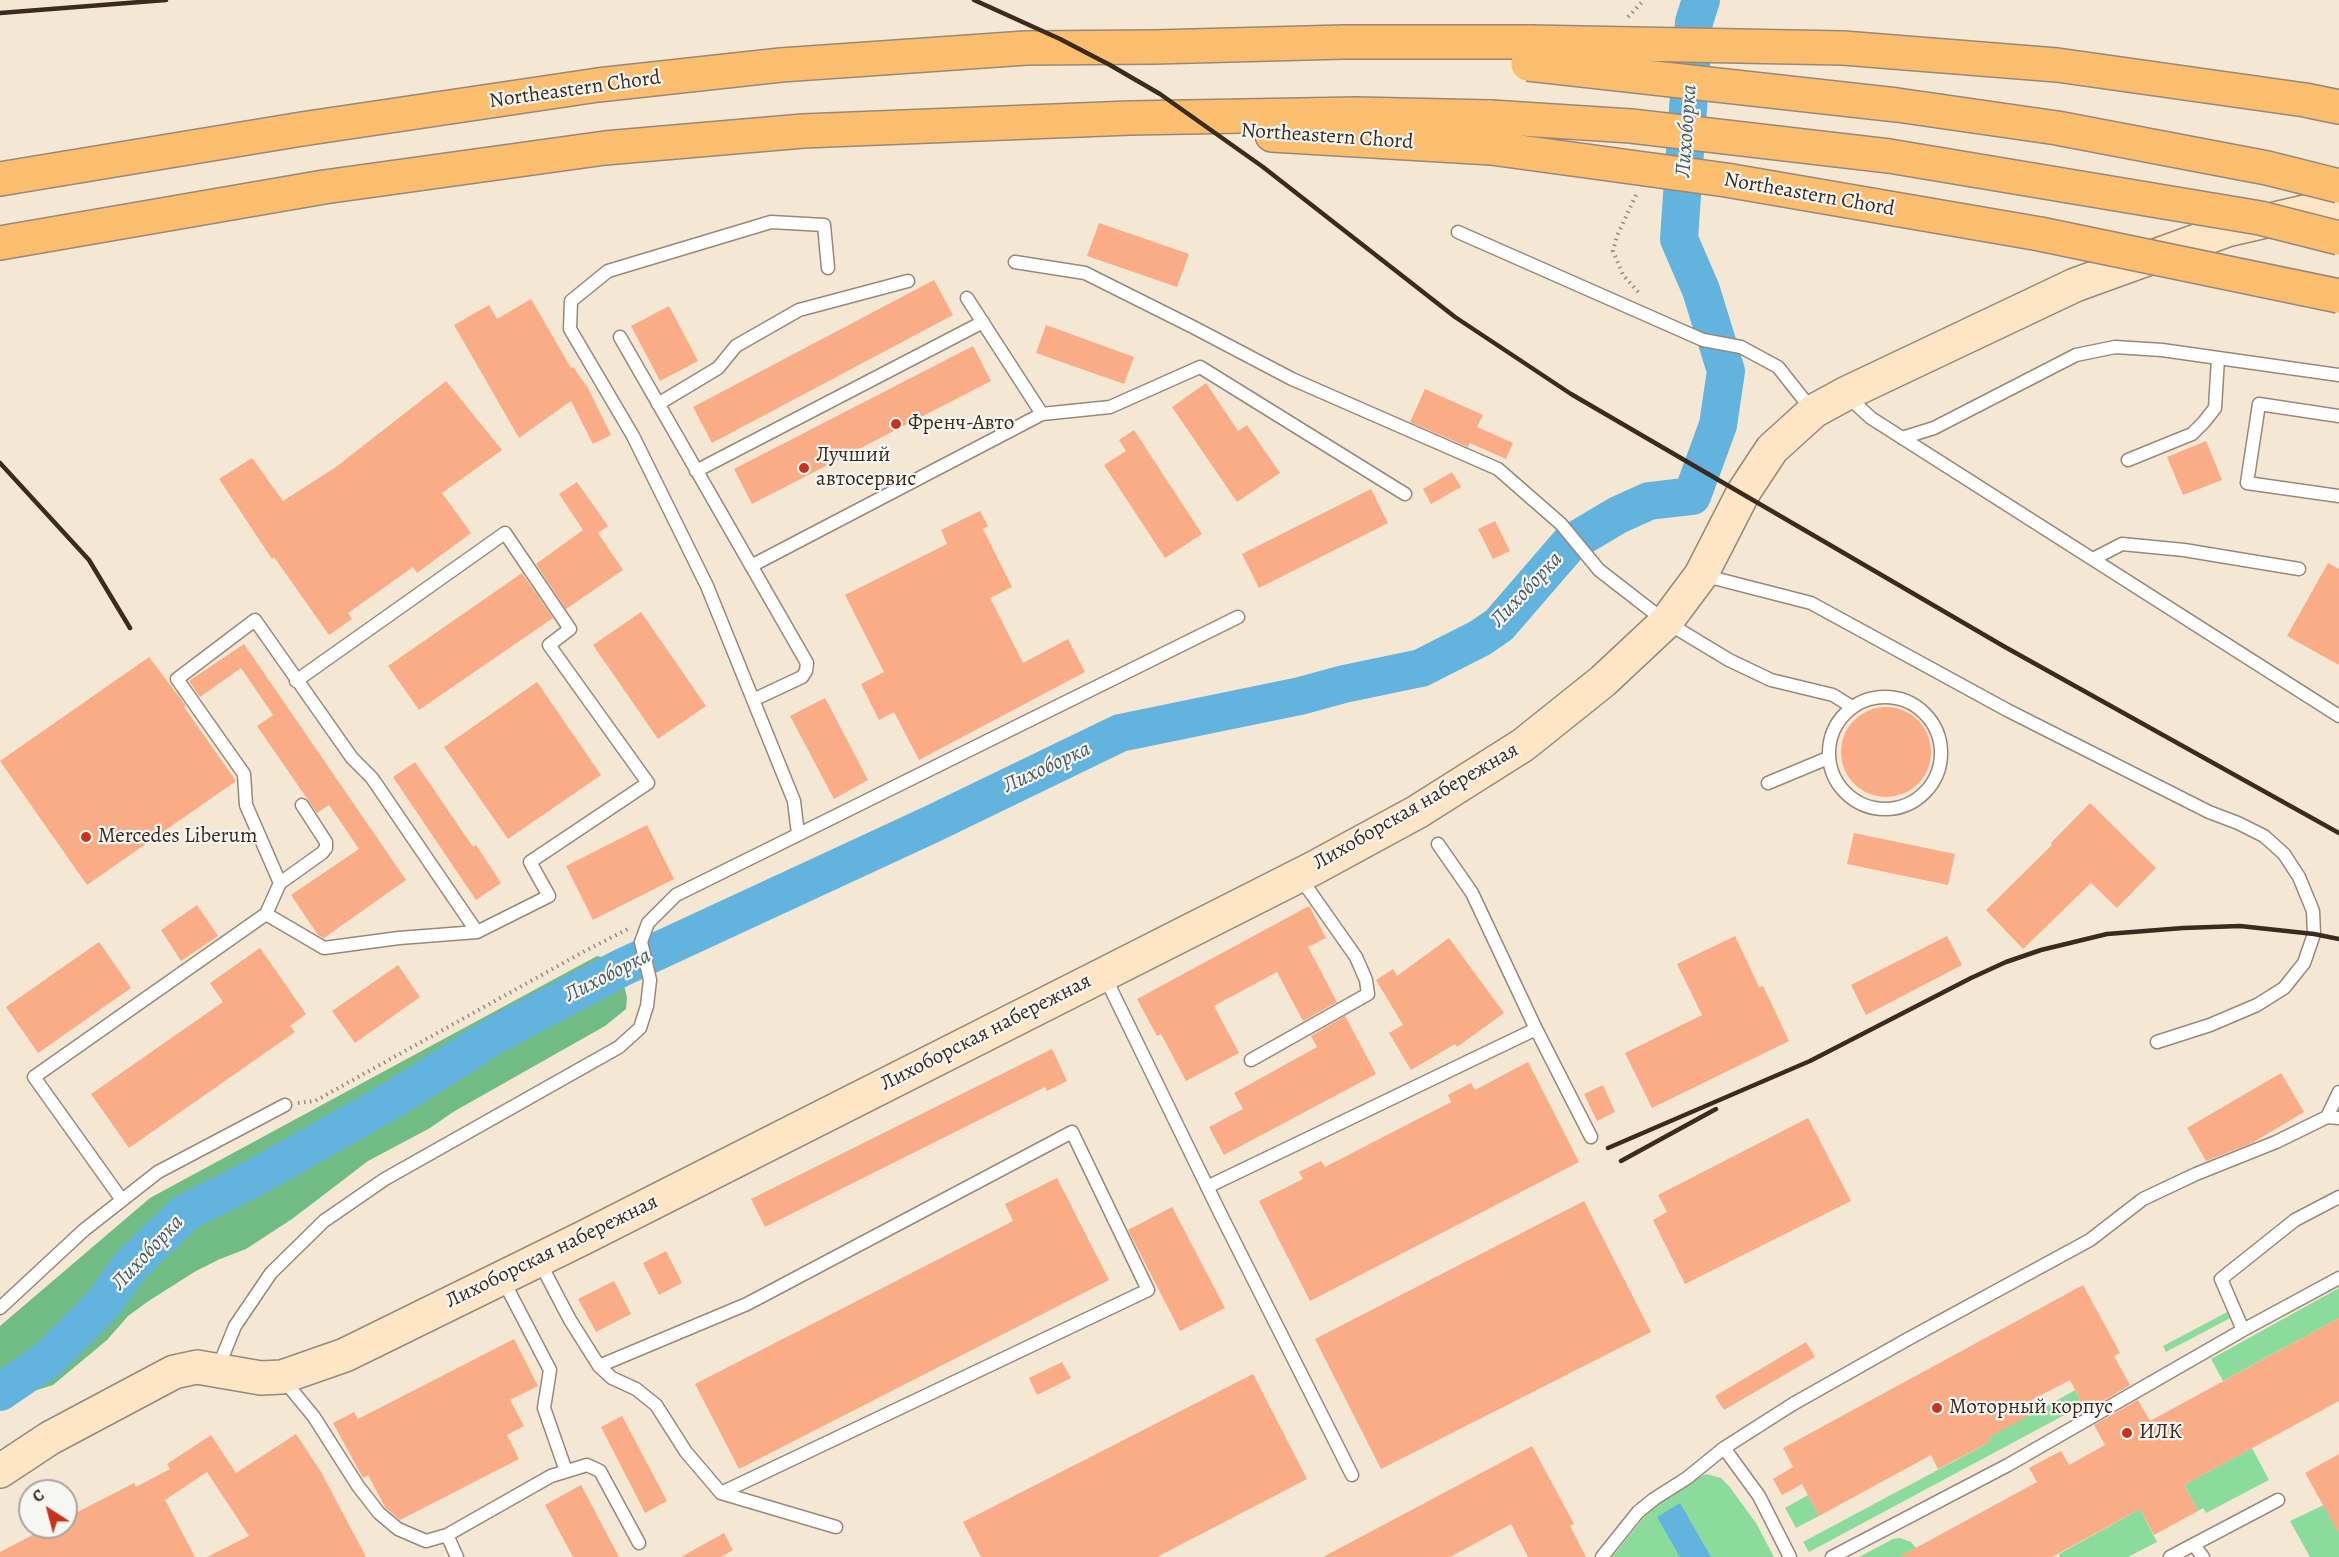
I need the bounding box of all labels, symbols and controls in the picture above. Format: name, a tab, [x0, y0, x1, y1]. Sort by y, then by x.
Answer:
street label: Northeastern Chord	[488, 65, 662, 115]
water label: Лихоборка	[1671, 83, 1703, 179]
street label: Northeastern Chord	[1240, 118, 1414, 156]
street label: Northeastern Chord	[1722, 168, 1896, 222]
place label: Френч-Авто	[908, 411, 1014, 437]
marker: Френч-Авто	[889, 417, 903, 431]
place label: Лучший автосервис	[816, 443, 916, 493]
marker: Лучший автосервис	[797, 461, 811, 475]
water label: Лихоборка	[1485, 547, 1569, 633]
water label: Лихоборка	[999, 736, 1095, 800]
street label: Лихоборская набережная	[1309, 738, 1523, 876]
place label: Mercedes Liberum	[98, 824, 257, 850]
marker: Mercedes Liberum	[79, 830, 93, 844]
water label: Лихоборка	[560, 943, 656, 1009]
street label: Лихоборская набережная	[876, 969, 1096, 1097]
street label: Лихоборская набережная	[442, 1190, 662, 1314]
water label: Лихоборка	[106, 1210, 190, 1296]
place label: Моторный корпус	[1949, 1395, 2113, 1421]
marker: Моторный корпус	[1930, 1401, 1944, 1415]
place label: ИЛК	[2139, 1420, 2182, 1446]
marker: ИЛК	[2120, 1426, 2134, 1440]
north arrow	[18, 1479, 78, 1539]
text: С	[28, 1484, 49, 1508]

